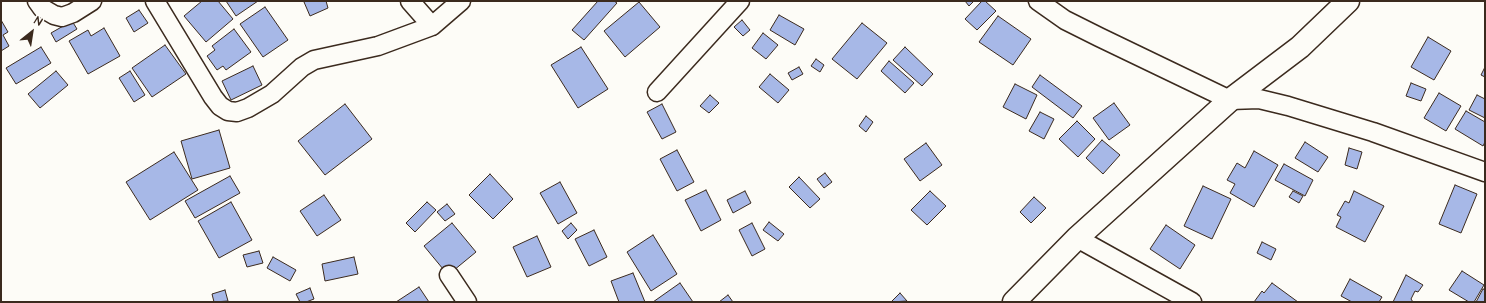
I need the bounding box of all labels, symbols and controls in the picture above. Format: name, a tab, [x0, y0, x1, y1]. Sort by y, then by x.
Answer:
north arrow	[12, 12, 52, 52]
text: N	[32, 13, 45, 29]

